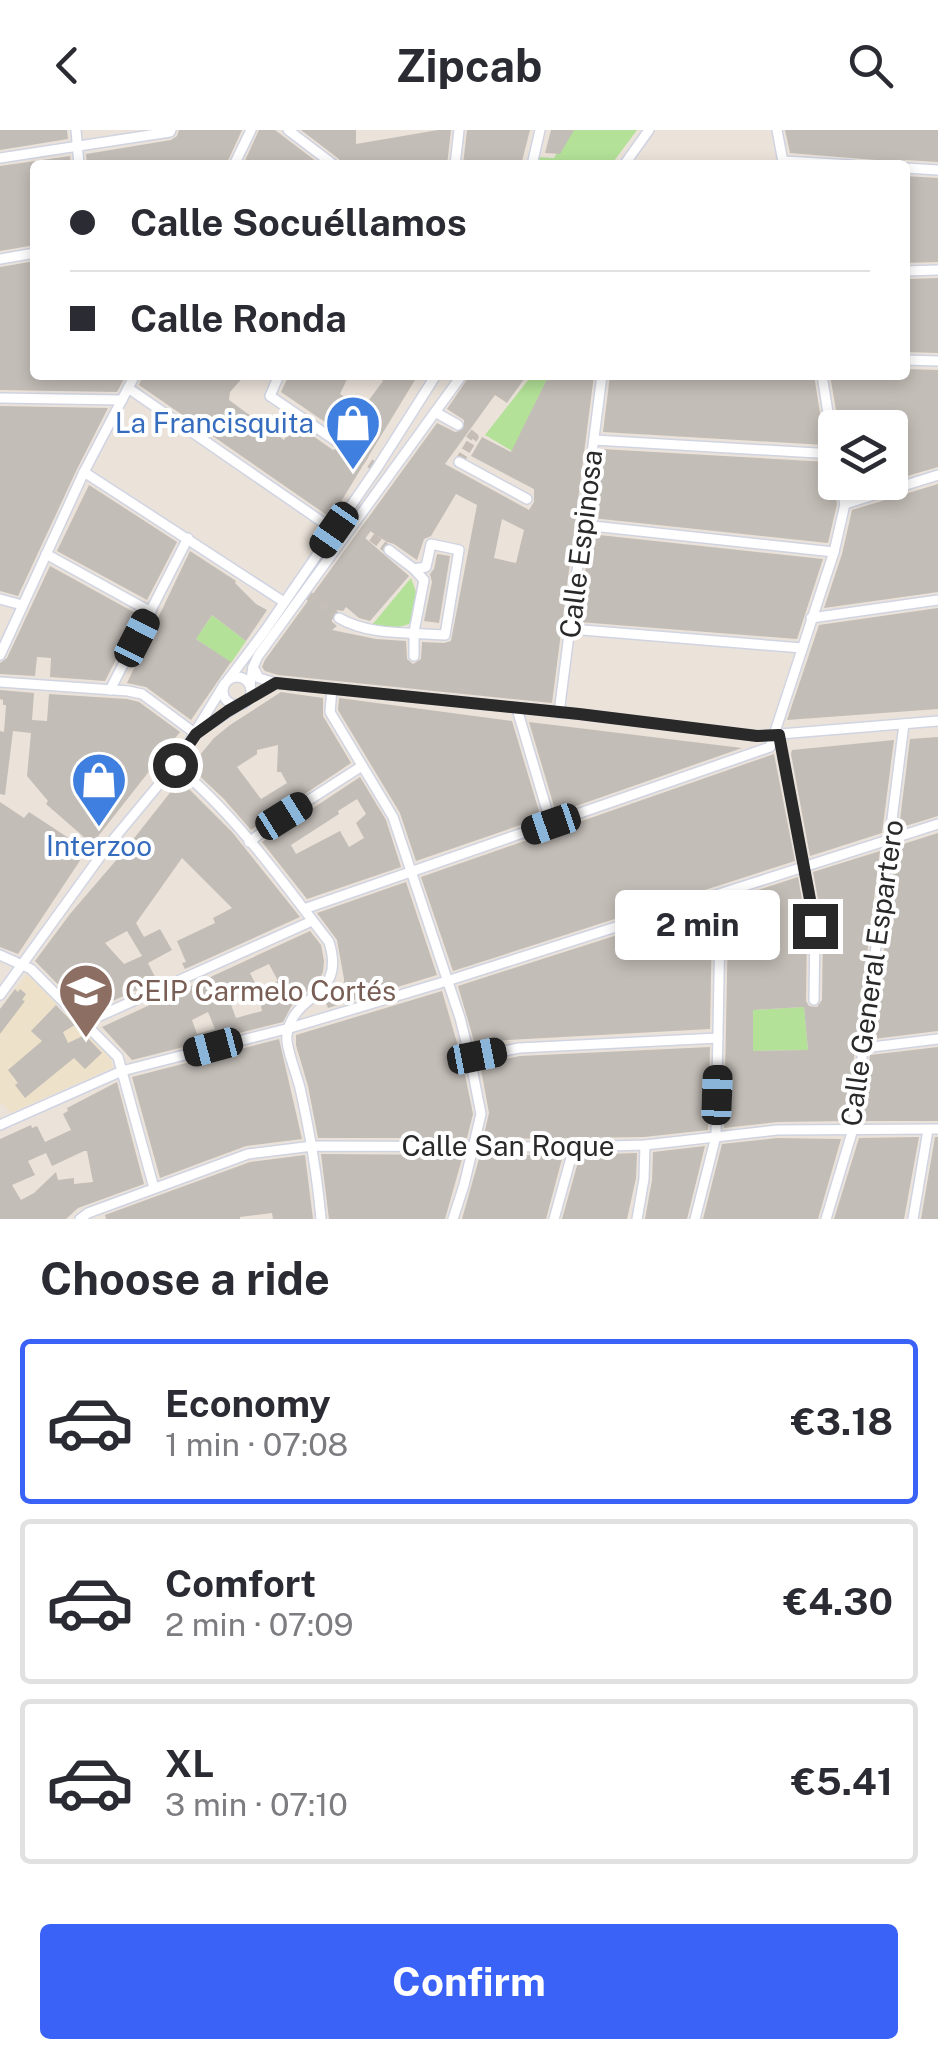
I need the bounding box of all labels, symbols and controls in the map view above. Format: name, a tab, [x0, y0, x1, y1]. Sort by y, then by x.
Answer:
icon: back	[40, 38, 95, 93]
icon: search	[843, 38, 898, 93]
text: Zipcab	[396, 39, 542, 92]
text: Calle Socuéllamos	[130, 200, 467, 245]
text: Calle Ronda	[130, 296, 347, 341]
shop icon: La Francisquita	[323, 393, 383, 472]
place label: La Francisquita	[115, 406, 314, 439]
map controls	[818, 410, 908, 500]
button: layers	[818, 410, 908, 500]
street label: Calle Espinosa	[553, 448, 608, 640]
car	[305, 497, 363, 563]
car	[110, 604, 164, 672]
route start	[153, 743, 198, 788]
shop icon: Interzoo	[69, 750, 129, 829]
car	[251, 787, 317, 845]
car	[518, 800, 584, 848]
street label: Calle General Espartero	[834, 818, 909, 1128]
place label: Interzoo	[46, 829, 152, 862]
callout: 2 min	[615, 891, 780, 961]
route end	[793, 904, 838, 949]
text: 2 min	[656, 906, 739, 943]
school or university icon: CEIP Carmelo Cortés	[56, 961, 116, 1040]
place label: CEIP Carmelo Cortés	[125, 974, 396, 1007]
car	[180, 1025, 246, 1069]
car	[445, 1036, 509, 1076]
car	[701, 1064, 733, 1126]
street label: Calle San Roque	[401, 1129, 615, 1162]
text: Choose a ride	[40, 1252, 330, 1305]
icon: car	[45, 1377, 135, 1467]
text: Economy	[165, 1381, 331, 1426]
text: €3.18	[791, 1399, 893, 1444]
text: 1 min · 07:08	[165, 1426, 348, 1463]
icon: car	[45, 1557, 135, 1647]
text: Comfort	[165, 1561, 316, 1606]
text: €4.30	[783, 1579, 893, 1624]
text: 2 min · 07:09	[165, 1606, 354, 1643]
icon: car	[45, 1737, 135, 1827]
text: XL	[165, 1741, 214, 1786]
text: €5.41	[791, 1759, 893, 1804]
text: 3 min · 07:10	[165, 1786, 348, 1823]
button: Confirm	[40, 1924, 898, 2039]

